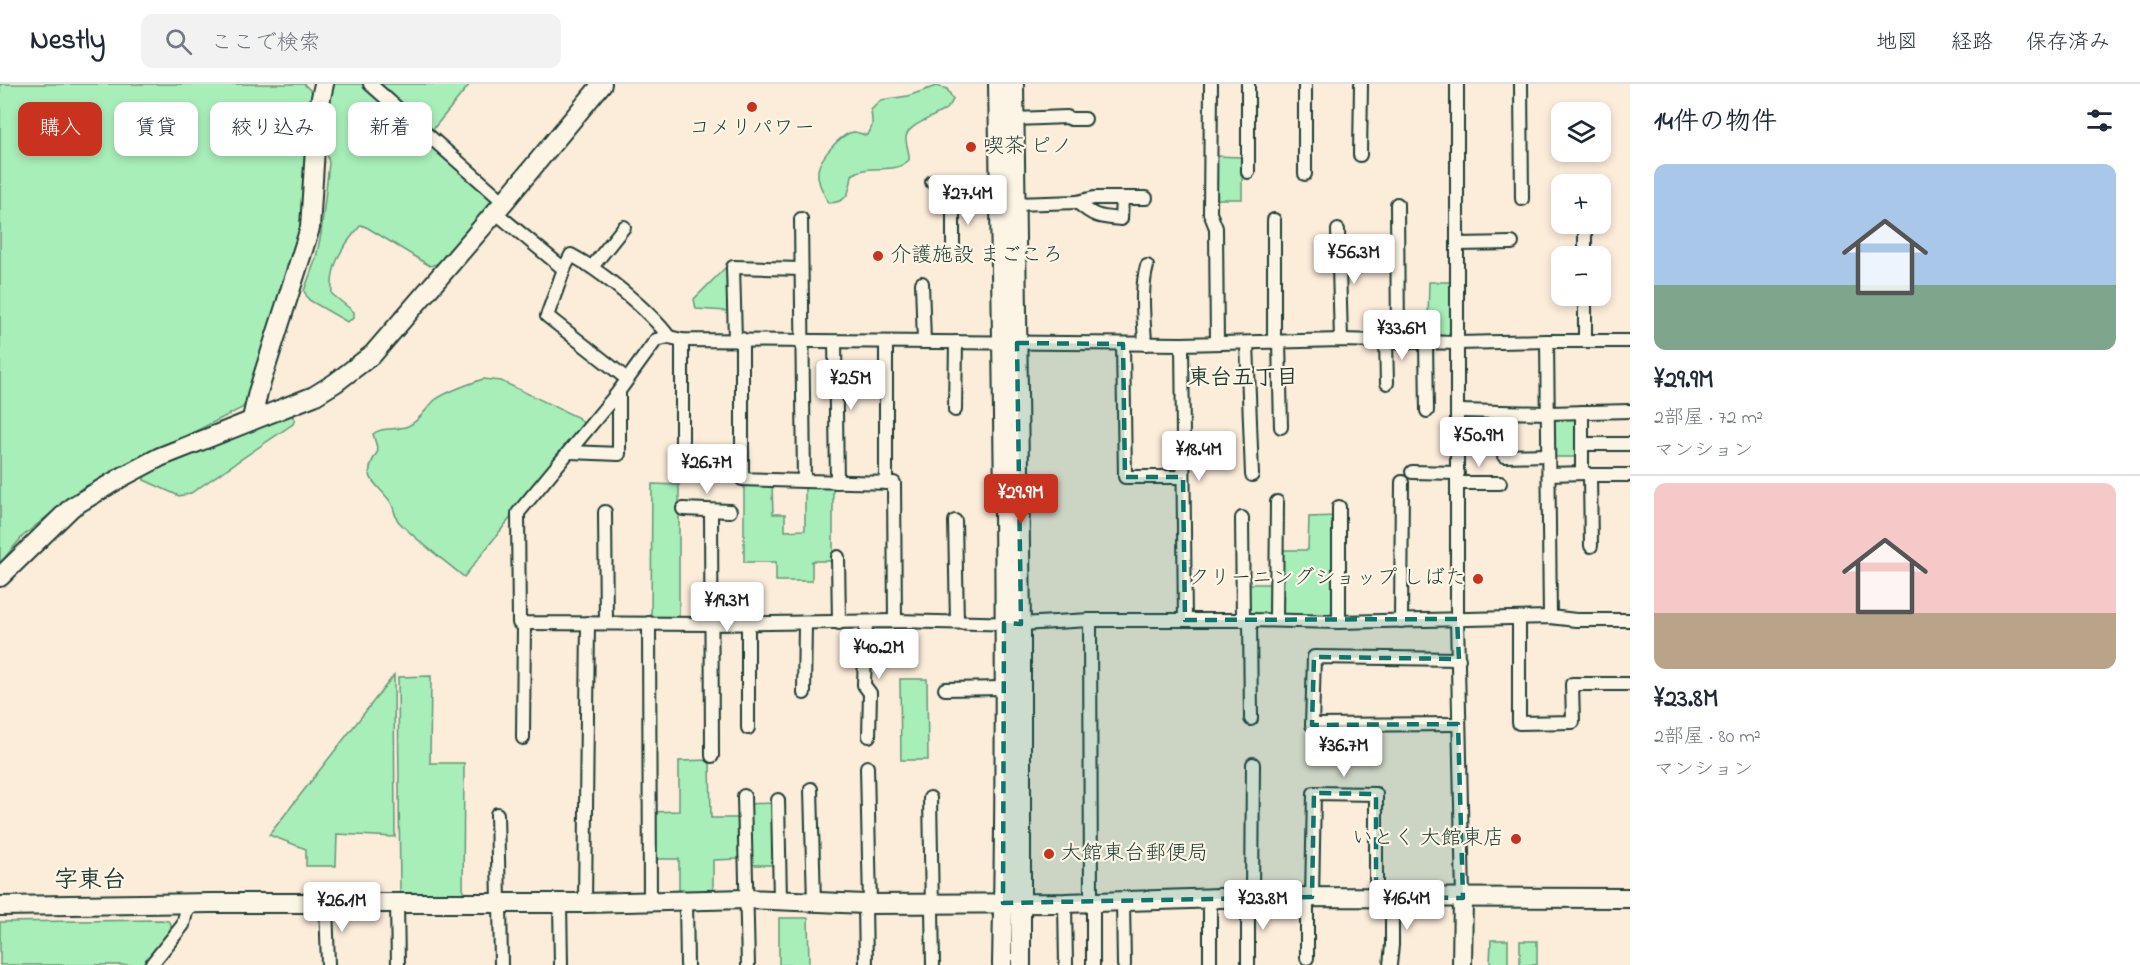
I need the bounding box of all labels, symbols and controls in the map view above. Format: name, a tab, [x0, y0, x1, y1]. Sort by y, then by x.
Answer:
search box	[141, 14, 561, 68]
text: Nestly	[30, 21, 105, 62]
icon: search	[162, 25, 195, 58]
text: ここで検索	[210, 28, 320, 60]
text: 地図	[1876, 28, 1918, 58]
text: 経路	[1951, 28, 1993, 58]
text: 保存済み	[2026, 28, 2110, 58]
marker: コメリパワー	[745, 100, 759, 114]
chip: 購入	[18, 102, 102, 156]
chip: 賃貸	[114, 102, 198, 156]
chip: 絞り込み	[210, 102, 336, 156]
chip: 新着	[348, 102, 432, 156]
map controls	[1551, 102, 1611, 306]
button: layers	[1551, 102, 1611, 162]
text: 14件の物件	[1654, 104, 1777, 142]
icon: filters	[2083, 104, 2116, 137]
place label: コメリパワー	[689, 114, 815, 144]
place label: 喫茶 ピノ	[983, 132, 1072, 162]
marker: 喫茶 ピノ	[964, 140, 978, 154]
button: +	[1551, 174, 1611, 234]
pin: ¥27.4M	[919, 175, 1017, 226]
text: ¥27.4M	[943, 180, 993, 209]
icon: home	[1831, 203, 1939, 311]
pin: ¥56.3M	[1305, 234, 1403, 285]
text: ¥56.3M	[1328, 239, 1380, 268]
place label: 介護施設 まごころ	[890, 241, 1063, 271]
button: −	[1551, 246, 1611, 306]
marker: 介護施設 まごころ	[871, 249, 885, 263]
pin: ¥33.6M	[1353, 310, 1451, 361]
text: ¥33.6M	[1377, 315, 1427, 344]
pin: ¥25M	[815, 360, 887, 411]
text: ¥29.9M	[1654, 362, 1714, 400]
district label: 東台五丁目	[1188, 363, 1298, 395]
text: ¥25M	[830, 365, 872, 394]
text: 2部屋 · 72 m²	[1654, 404, 1763, 433]
pin: ¥50.9M	[1430, 417, 1528, 468]
text: ¥50.9M	[1454, 422, 1504, 451]
pin: ¥18.4M	[1150, 431, 1248, 482]
text: ¥18.4M	[1176, 436, 1222, 465]
text: マンション	[1654, 437, 1753, 466]
pin: ¥26.7M	[658, 444, 756, 495]
text: ¥26.7M	[682, 449, 733, 478]
pin: ¥29.9M	[972, 474, 1070, 525]
text: ¥29.9M	[998, 479, 1044, 508]
icon: home	[1831, 522, 1939, 630]
place label: クリーニングショップ しばた	[1189, 564, 1466, 594]
marker: クリーニングショップ しばた	[1471, 572, 1485, 586]
pin: ¥19.3M	[678, 582, 776, 633]
text: ¥19.3M	[705, 587, 749, 616]
pin: ¥40.2M	[830, 629, 928, 680]
text: ¥40.2M	[854, 634, 904, 663]
text: ¥23.8M	[1654, 681, 1719, 719]
text: 2部屋 · 80 m²	[1654, 723, 1761, 752]
pin: ¥36.7M	[1295, 727, 1393, 778]
text: ¥36.7M	[1319, 732, 1369, 761]
text: マンション	[1654, 756, 1753, 785]
place label: いとく 大館東店	[1352, 824, 1504, 854]
marker: いとく 大館東店	[1509, 832, 1523, 846]
place label: 大館東台郵便局	[1061, 839, 1208, 869]
marker: 大館東台郵便局	[1042, 847, 1056, 861]
district label: 字東台	[54, 864, 126, 899]
pin: ¥23.8M	[1214, 880, 1312, 931]
pin: ¥16.4M	[1358, 880, 1456, 931]
pin: ¥26.1M	[293, 882, 391, 933]
text: ¥23.8M	[1238, 885, 1288, 914]
text: ¥16.4M	[1383, 885, 1431, 914]
text: ¥26.1M	[317, 887, 367, 916]

